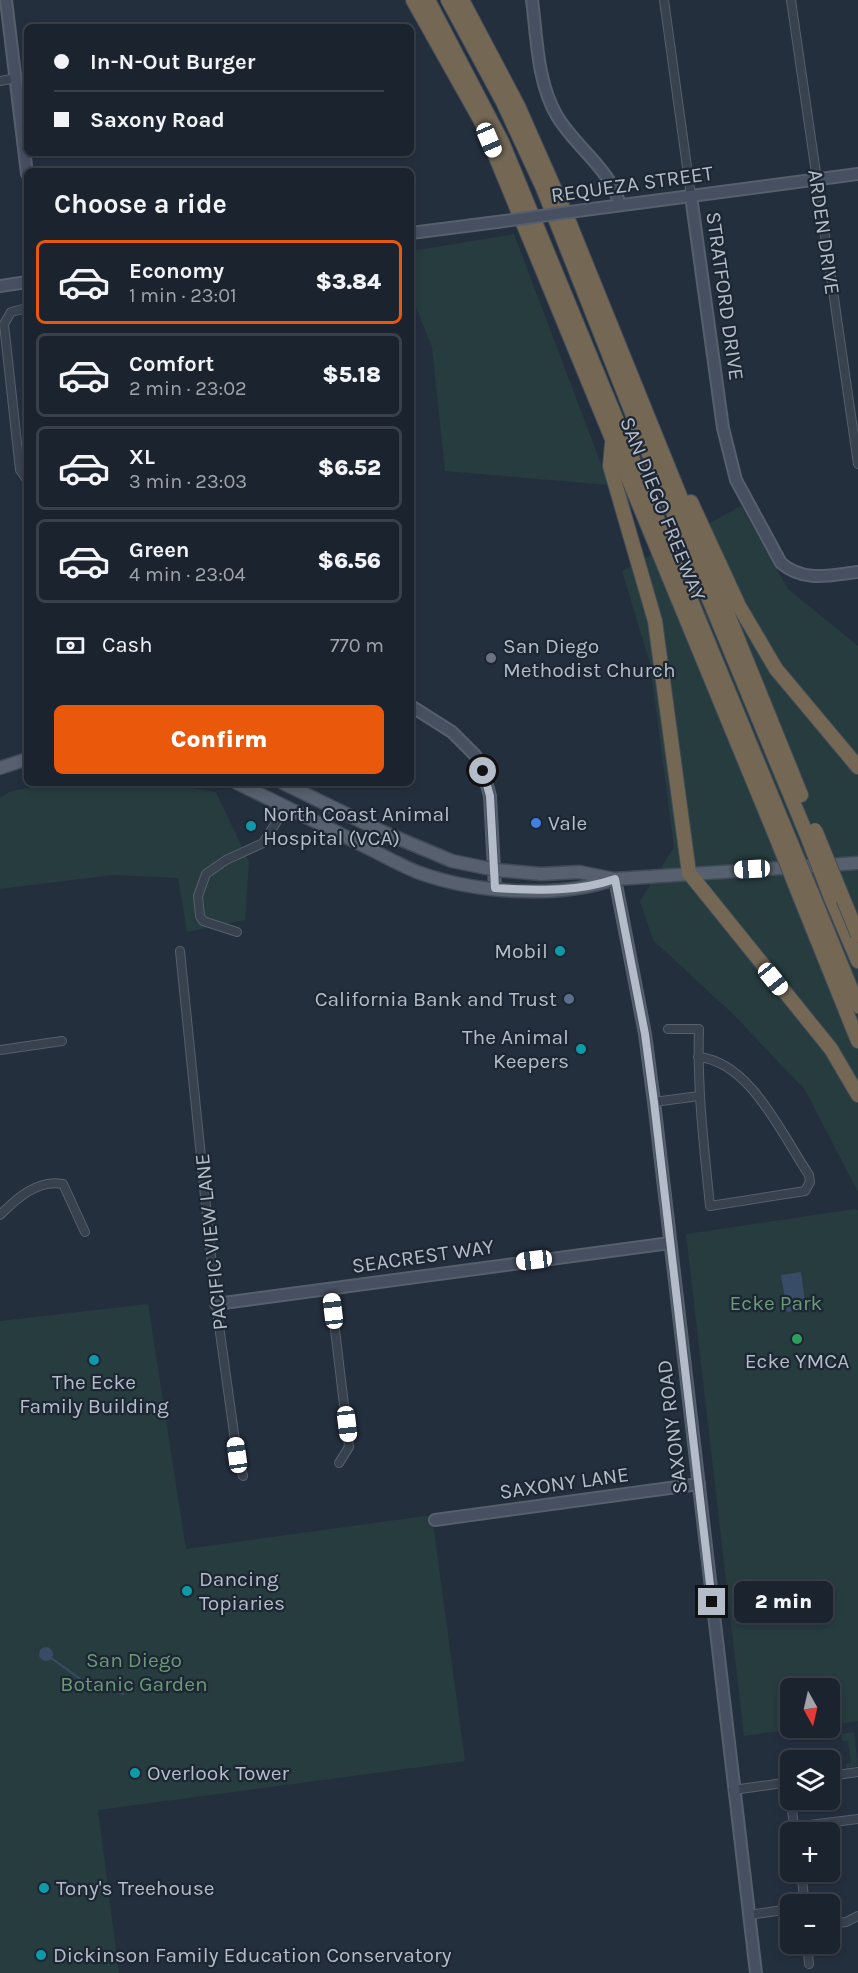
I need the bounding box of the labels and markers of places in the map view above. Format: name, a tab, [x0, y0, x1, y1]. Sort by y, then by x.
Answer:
place label: San Diego Methodist Church	[503, 634, 676, 682]
marker: San Diego Methodist Church	[484, 651, 498, 665]
place label: North Coast Animal Hospital (VCA)	[263, 802, 450, 850]
place label: Vale	[548, 811, 587, 835]
marker: Vale	[529, 816, 543, 830]
marker: North Coast Animal Hospital (VCA)	[244, 819, 258, 833]
place label: Mobil	[494, 939, 548, 963]
marker: Mobil	[553, 944, 567, 958]
place label: California Bank and Trust	[315, 987, 557, 1011]
marker: California Bank and Trust	[562, 992, 576, 1006]
place label: The Animal Keepers	[462, 1025, 569, 1073]
marker: The Animal Keepers	[574, 1042, 588, 1056]
marker: Ecke YMCA	[790, 1332, 804, 1346]
place label: Ecke YMCA	[745, 1349, 849, 1373]
marker: The Ecke Family Building	[87, 1353, 101, 1367]
place label: The Ecke Family Building	[19, 1370, 169, 1418]
place label: Dancing Topiaries	[199, 1567, 285, 1615]
marker: Dancing Topiaries	[180, 1584, 194, 1598]
place label: Overlook Tower	[147, 1761, 289, 1785]
marker: Overlook Tower	[128, 1766, 142, 1780]
place label: Tony's Treehouse	[56, 1876, 214, 1900]
marker: Tony's Treehouse	[37, 1881, 51, 1895]
place label: Dickinson Family Education Conservatory	[53, 1943, 452, 1967]
marker: Dickinson Family Education Conservatory	[34, 1948, 48, 1962]

